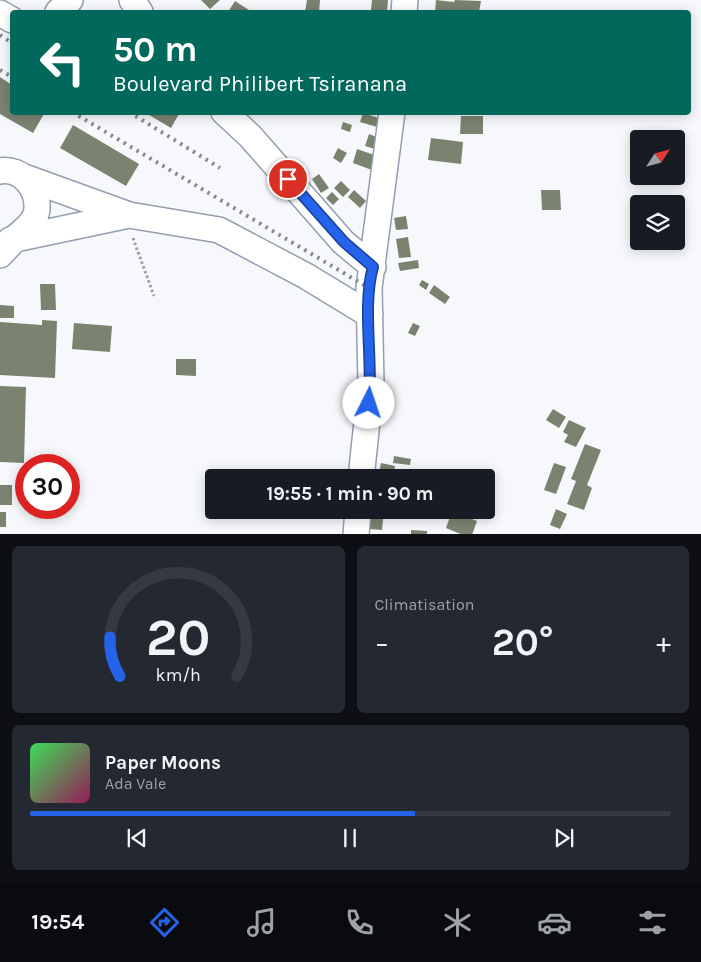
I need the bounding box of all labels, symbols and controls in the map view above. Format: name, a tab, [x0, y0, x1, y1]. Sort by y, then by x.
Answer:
text: 50 m	[113, 29, 198, 70]
icon: left	[30, 30, 95, 95]
text: Boulevard Philibert Tsiranana	[113, 71, 407, 97]
north arrow	[630, 130, 685, 185]
map controls	[630, 130, 685, 250]
pin	[267, 158, 309, 200]
icon: arrive	[274, 165, 302, 193]
button: layers	[630, 195, 685, 250]
position arrow	[342, 376, 394, 428]
speed limit sign: 30	[15, 454, 80, 519]
text: 19:55 · 1 min · 90 m	[266, 483, 434, 505]
text: Climatisation	[375, 595, 475, 614]
text: 20	[146, 607, 210, 668]
text: 20°	[492, 620, 554, 665]
text: −	[375, 626, 389, 659]
text: +	[656, 626, 671, 659]
text: km/h	[156, 665, 201, 686]
text: Paper Moons	[105, 752, 221, 774]
text: Ada Vale	[105, 774, 166, 793]
icon: previous	[123, 824, 151, 852]
icon: pause	[336, 824, 364, 852]
icon: next	[550, 824, 578, 852]
icon: directions	[147, 905, 182, 940]
icon: music	[244, 905, 279, 940]
icon: phone	[342, 905, 377, 940]
icon: climate	[440, 905, 475, 940]
icon: car	[537, 905, 572, 940]
icon: filters	[635, 905, 670, 940]
text: 19:54	[31, 909, 84, 935]

